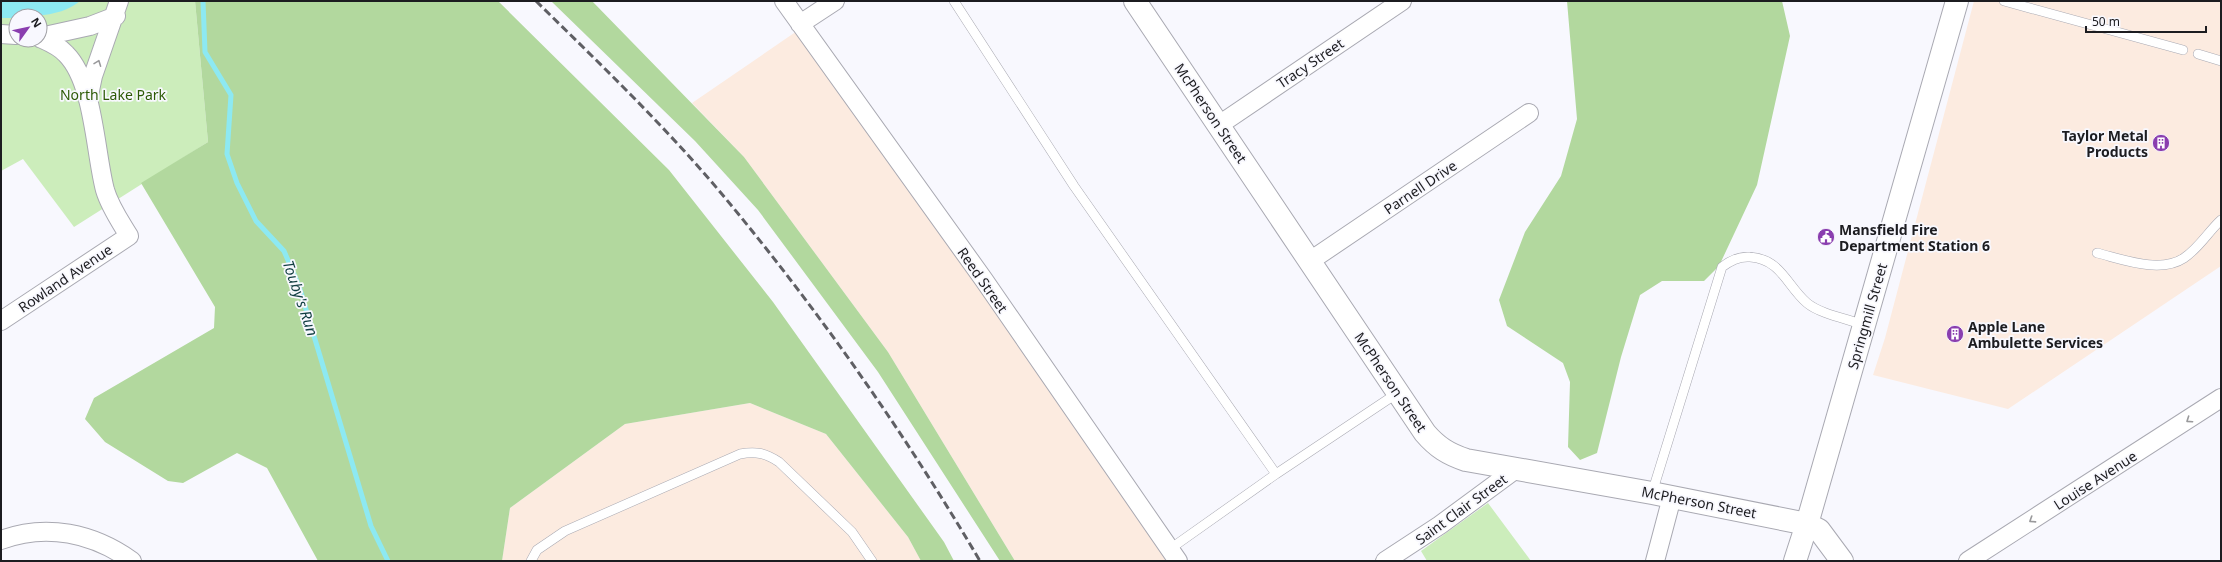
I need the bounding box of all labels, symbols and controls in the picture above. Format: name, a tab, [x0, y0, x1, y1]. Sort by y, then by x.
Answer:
north arrow	[8, 8, 48, 48]
scale bar	[2086, 8, 2206, 34]
text: 50 m	[2092, 13, 2120, 30]
text: N	[28, 14, 46, 30]
street label: Tracy Street	[1273, 34, 1347, 92]
street label: McPherson Street	[1170, 59, 1252, 167]
one-way arrow	[93, 60, 101, 67]
park label: North Lake Park	[60, 85, 167, 104]
place label: Taylor Metal Products	[2062, 126, 2148, 161]
building icon: Taylor Metal Products	[2151, 133, 2171, 153]
street label: Parnell Drive	[1380, 156, 1460, 218]
place label: Mansfield Fire Department Station 6	[1839, 220, 1990, 255]
public building icon: Mansfield Fire Department Station 6	[1816, 227, 1836, 247]
street label: Rowland Avenue	[14, 239, 116, 316]
street label: Reed Street	[953, 243, 1013, 317]
water label: Touby's Run	[279, 257, 323, 339]
street label: Springmill Street	[1843, 261, 1891, 371]
place label: Apple Lane Ambulette Services	[1968, 317, 2103, 352]
building icon: Apple Lane Ambulette Services	[1945, 324, 1965, 344]
street label: McPherson Street	[1350, 328, 1432, 436]
one-way arrow	[2186, 415, 2193, 422]
street label: Louise Avenue	[2050, 446, 2140, 514]
street label: Saint Clair Street	[1411, 469, 1511, 549]
street label: McPherson Street	[1640, 482, 1758, 522]
one-way arrow	[2029, 516, 2036, 523]

